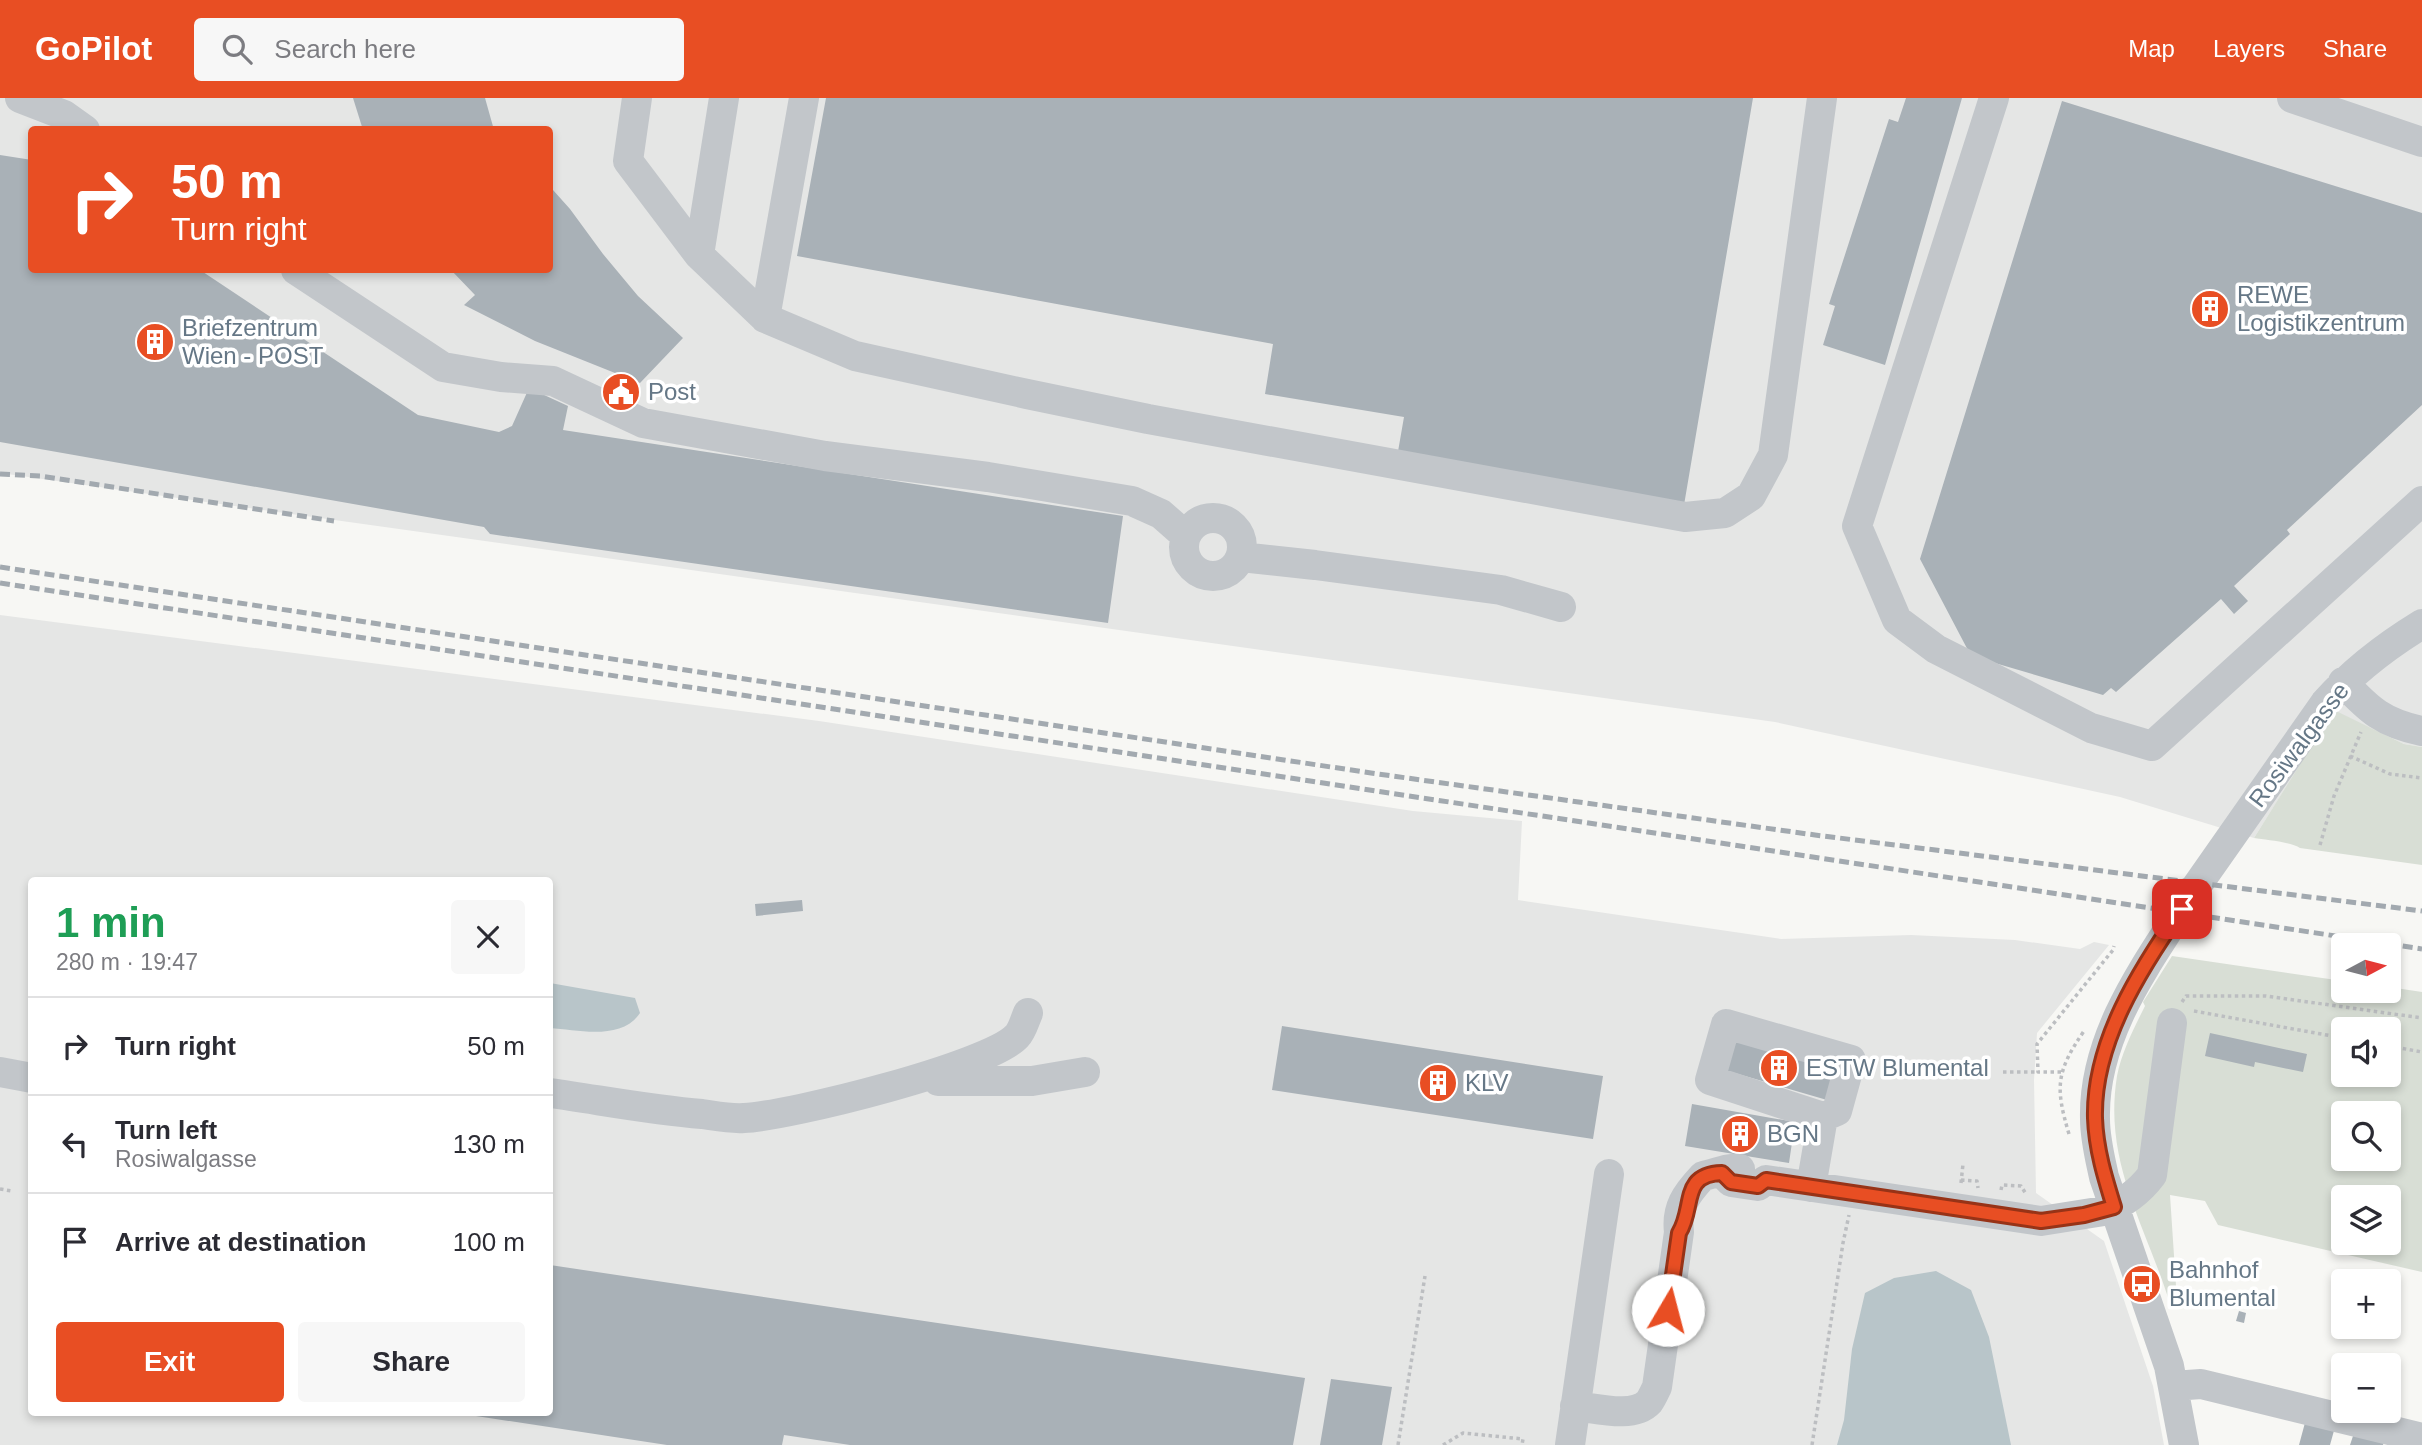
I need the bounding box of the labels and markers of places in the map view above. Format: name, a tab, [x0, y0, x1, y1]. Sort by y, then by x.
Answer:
place label: REWE Logistikzentrum	[2237, 281, 2405, 336]
building icon: REWE Logistikzentrum	[2189, 288, 2231, 330]
place label: Briefzentrum Wien - POST	[182, 314, 324, 369]
building icon: Briefzentrum Wien - POST	[134, 321, 176, 363]
public building icon: Post	[600, 371, 642, 413]
place label: Post	[648, 378, 696, 405]
pin	[2152, 879, 2212, 939]
building icon: ESTW Blumental	[1758, 1047, 1800, 1089]
place label: ESTW Blumental	[1806, 1054, 1989, 1081]
building icon: KLV	[1417, 1062, 1459, 1104]
place label: KLV	[1465, 1069, 1509, 1096]
building icon: BGN	[1719, 1113, 1761, 1155]
place label: BGN	[1767, 1120, 1819, 1147]
place label: Bahnhof Blumental	[2169, 1256, 2276, 1311]
bus stop icon: Bahnhof Blumental	[2121, 1263, 2163, 1305]

